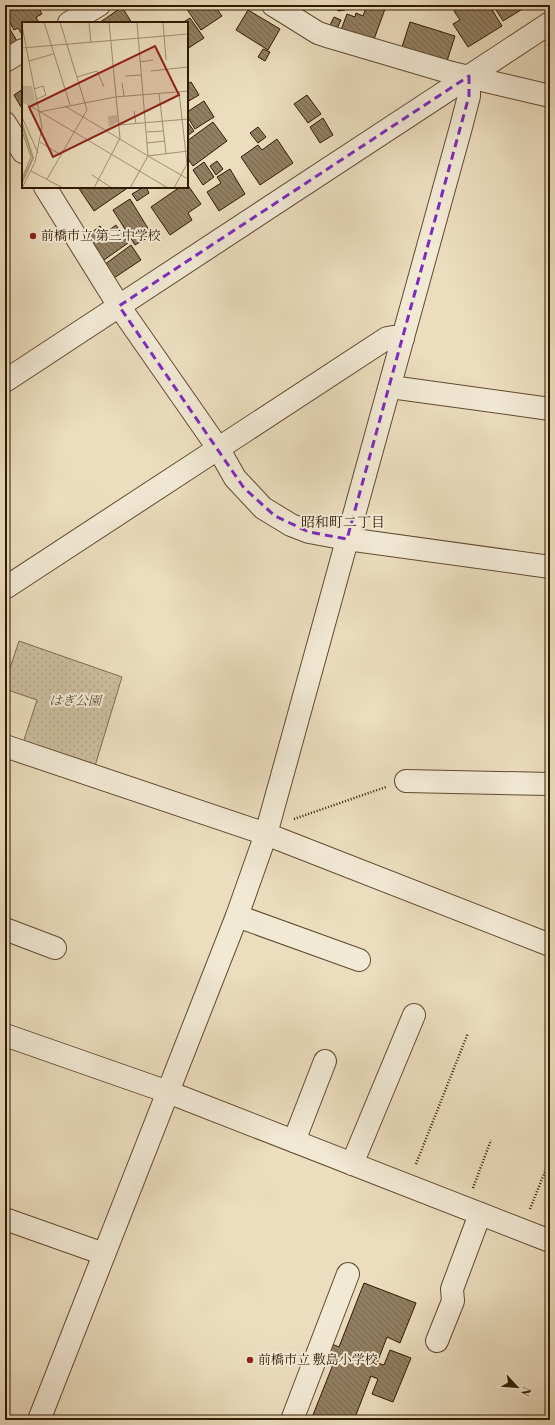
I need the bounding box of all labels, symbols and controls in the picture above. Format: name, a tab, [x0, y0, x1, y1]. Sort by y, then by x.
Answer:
inset map	[22, 22, 188, 188]
place label: 前橋市立 第三中学校	[41, 228, 161, 244]
marker: 前橋市立 第三中学校	[28, 231, 38, 241]
district label: 昭和町二丁目	[301, 514, 385, 532]
park label: はぎ公園	[49, 693, 103, 709]
place label: 前橋市立 敷島小学校	[258, 1352, 378, 1368]
marker: 前橋市立 敷島小学校	[245, 1355, 255, 1365]
north arrow	[497, 1367, 537, 1407]
text: N	[517, 1384, 533, 1398]

